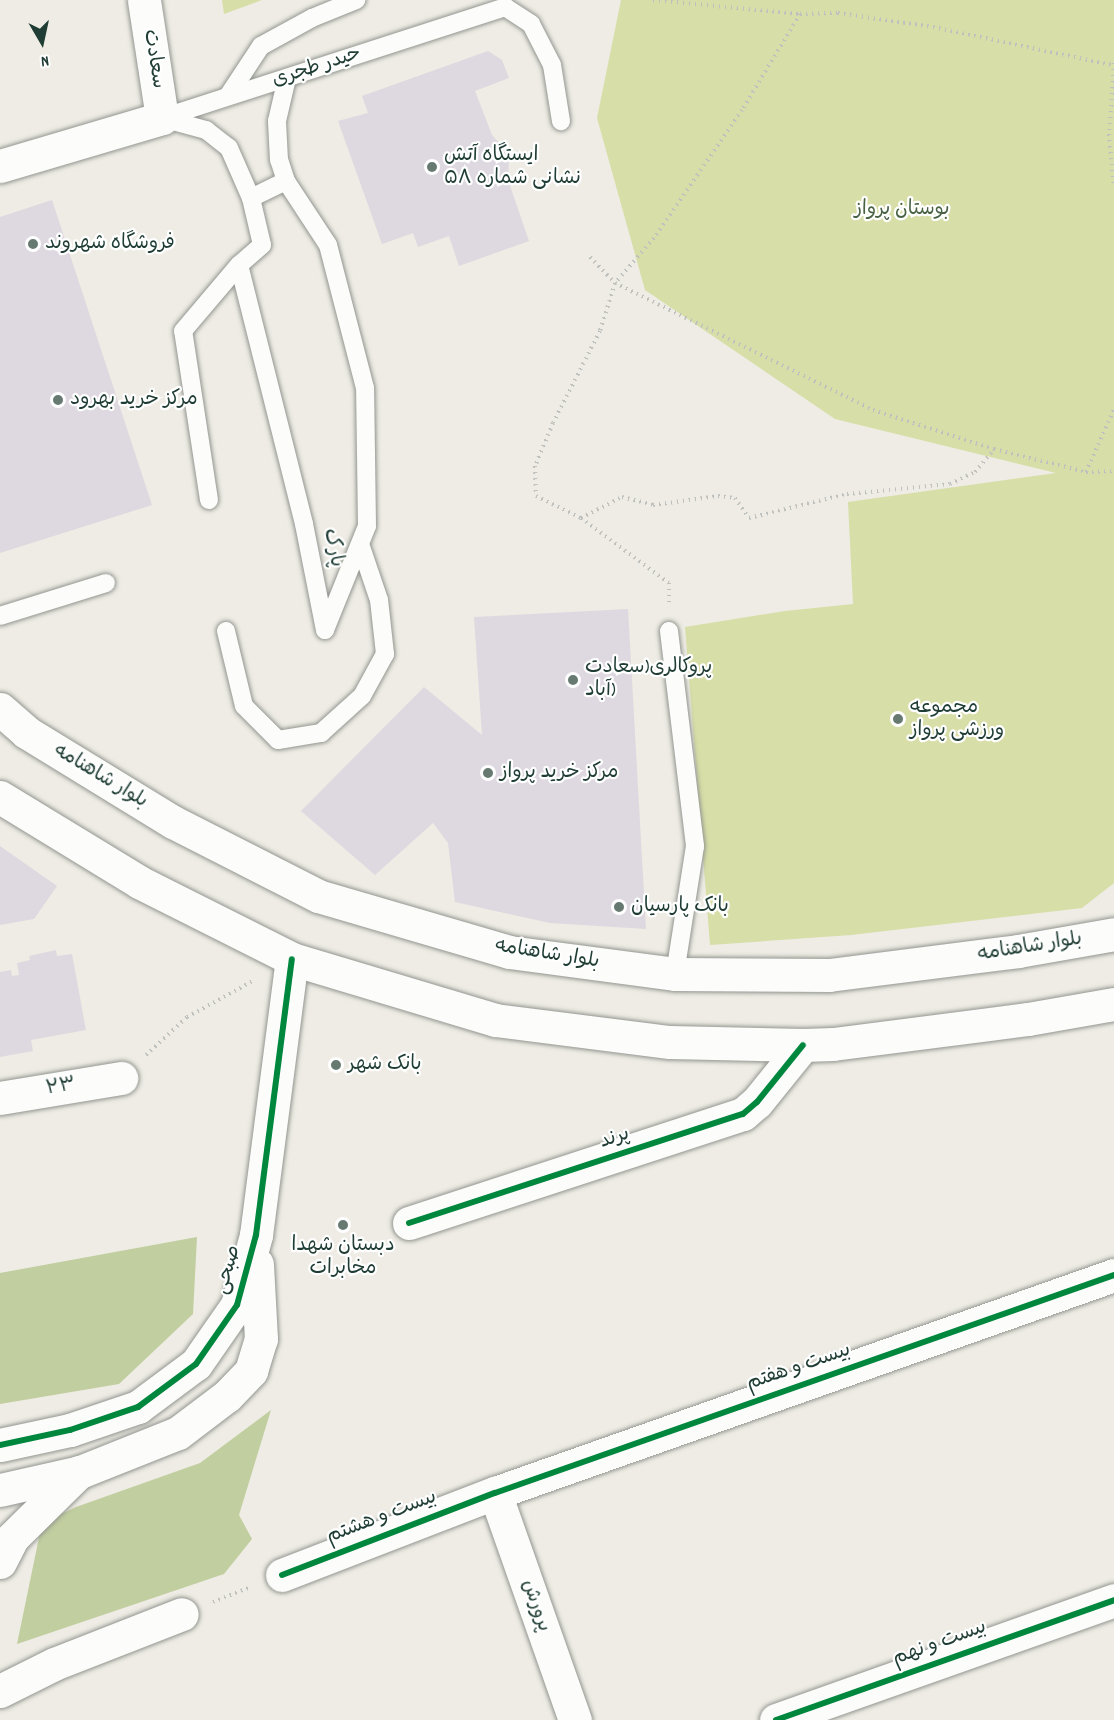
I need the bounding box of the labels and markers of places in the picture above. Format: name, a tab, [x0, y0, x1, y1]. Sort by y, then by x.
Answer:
place label: ایستگاه آتش نشانی شماره ۵۸	[444, 144, 581, 191]
marker: ایستگاه آتش نشانی شماره ۵۸	[425, 160, 439, 174]
place label: فروشگاه شهروند	[45, 232, 175, 256]
marker: فروشگاه شهروند	[26, 237, 40, 251]
place label: مرکز خرید بهرود	[70, 388, 198, 412]
marker: مرکز خرید بهرود	[51, 393, 65, 407]
place label: پروکالری(سعادت آباد)	[585, 656, 712, 703]
marker: پروکالری(سعادت آباد)	[566, 673, 580, 687]
place label: مجموعه ورزشی پرواز	[910, 696, 1004, 743]
marker: مجموعه ورزشی پرواز	[891, 712, 905, 726]
place label: مرکز خرید پرواز	[500, 761, 618, 785]
marker: مرکز خرید پرواز	[481, 766, 495, 780]
place label: بانک پارسیان	[631, 895, 729, 919]
marker: بانک پارسیان	[612, 900, 626, 914]
place label: بانک شهر	[348, 1053, 422, 1077]
marker: بانک شهر	[329, 1058, 343, 1072]
marker: دبستان شهدا مخابرات	[336, 1218, 350, 1232]
place label: دبستان شهدا مخابرات	[291, 1234, 395, 1281]

